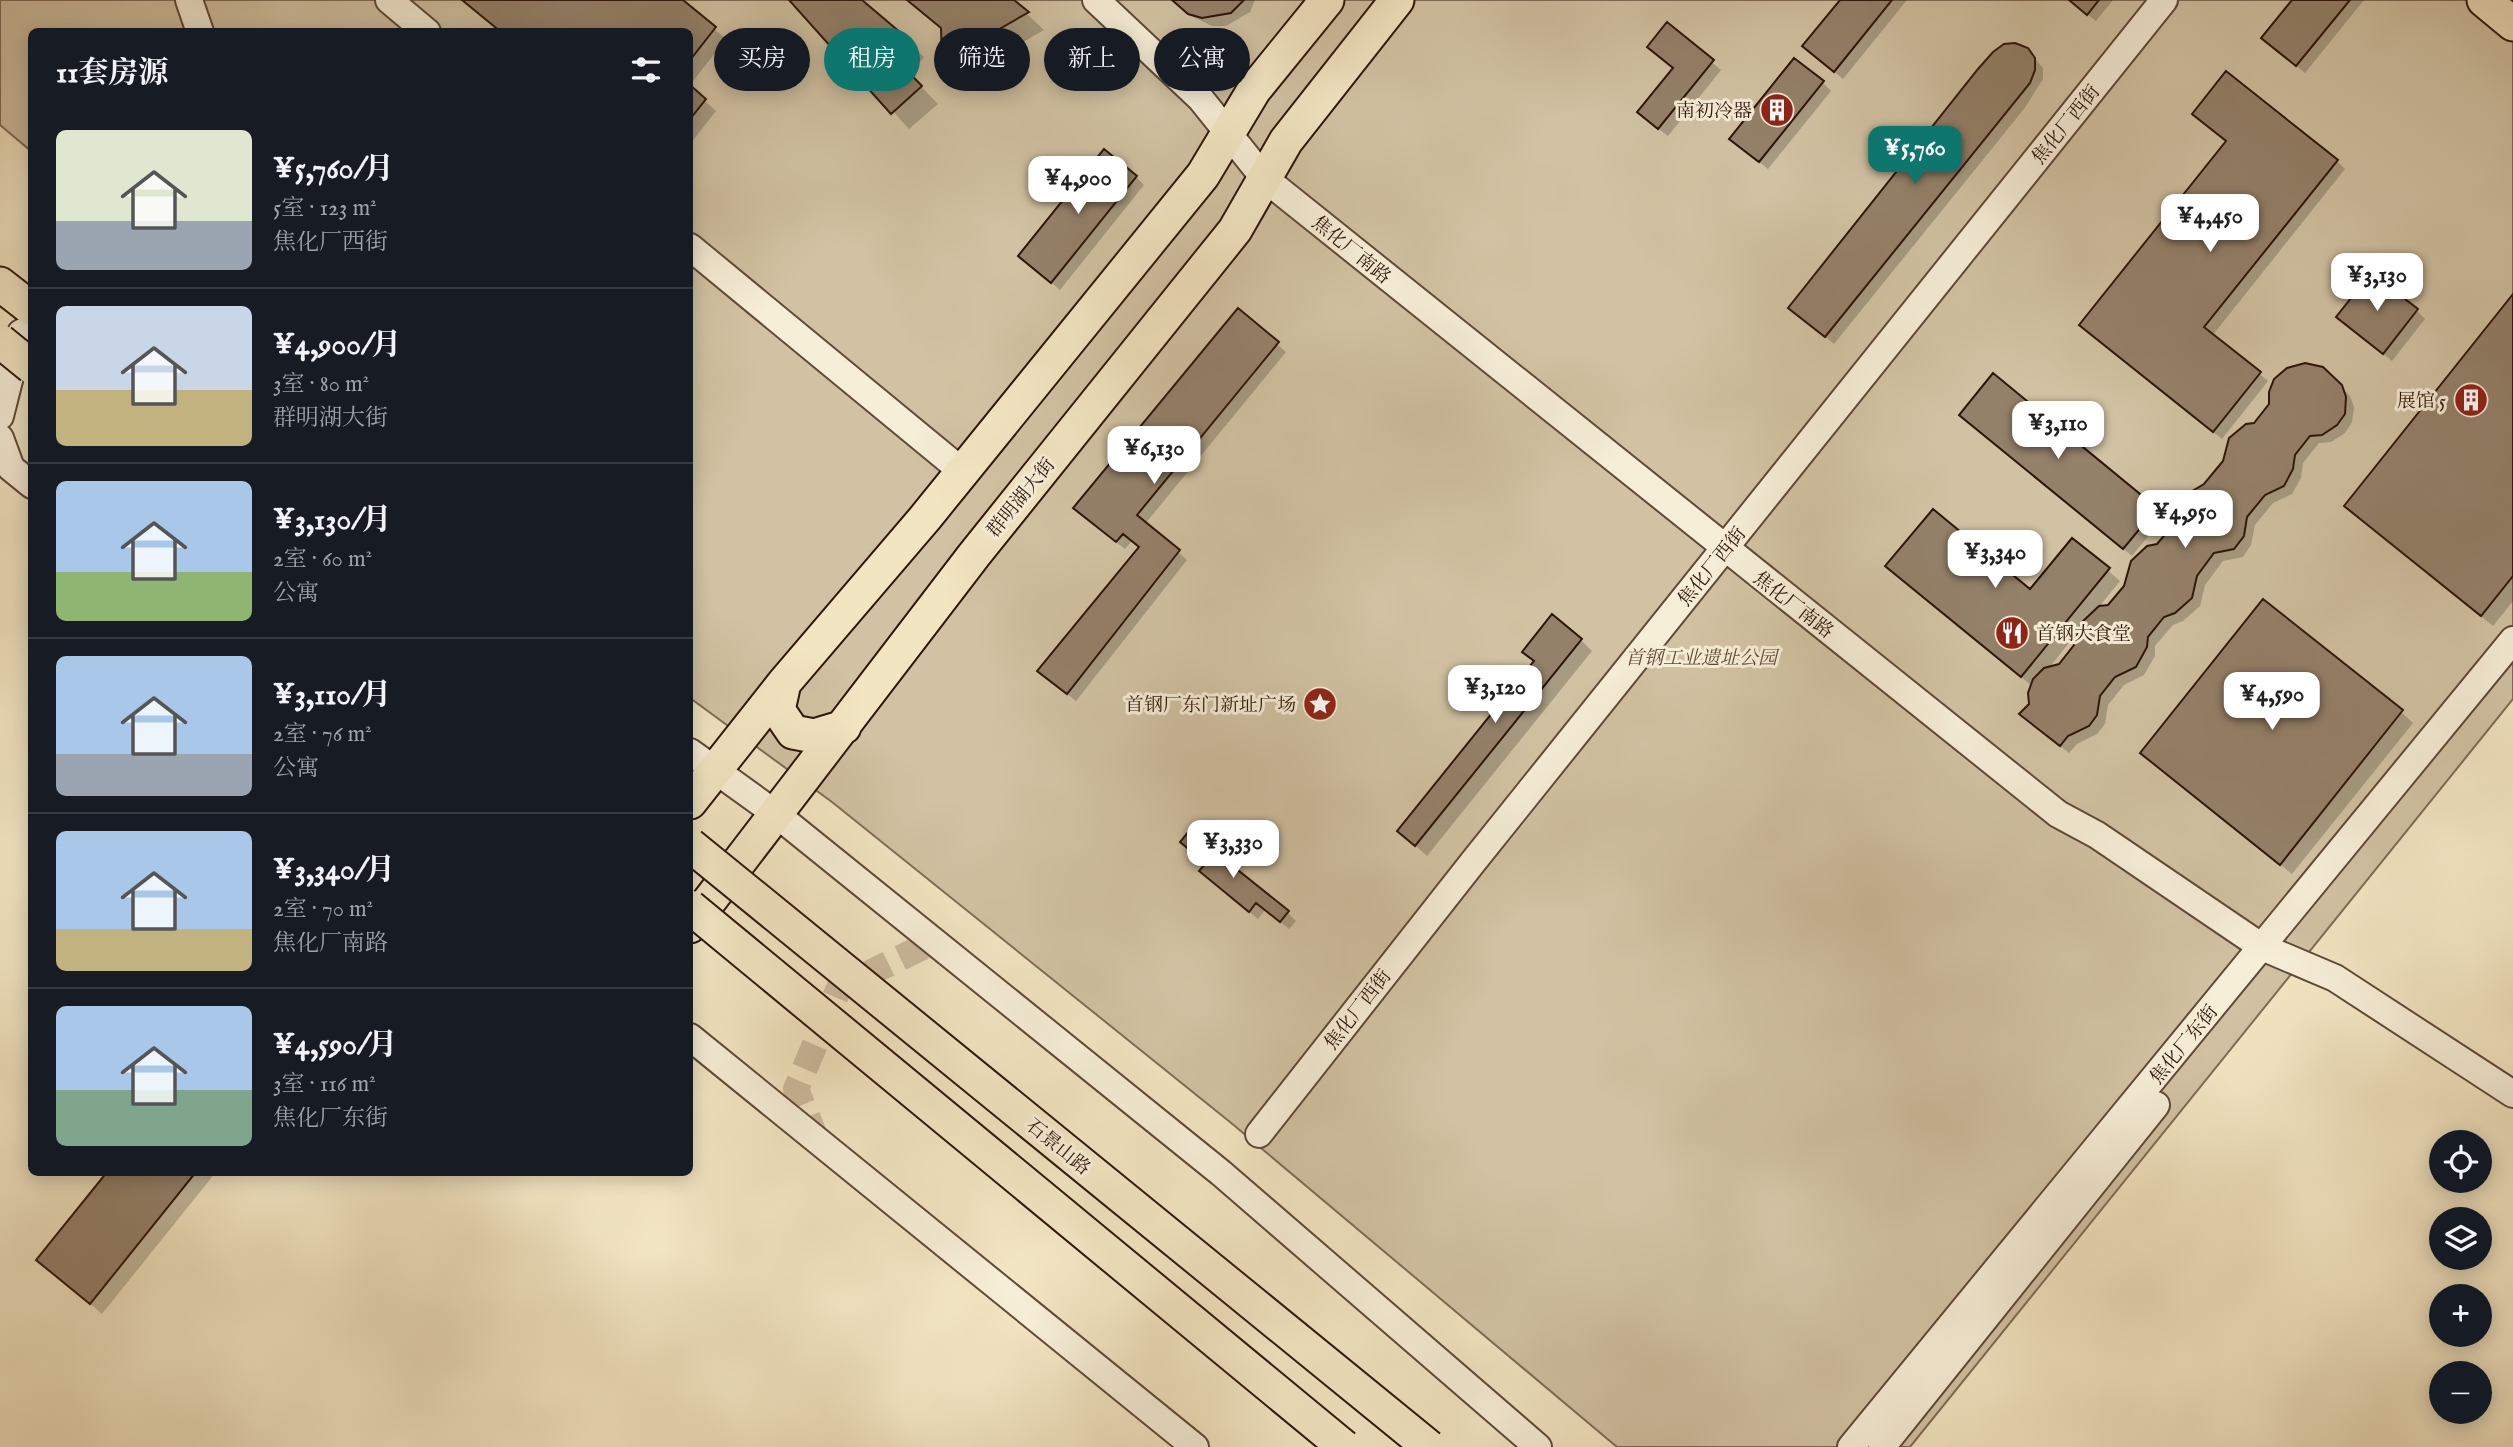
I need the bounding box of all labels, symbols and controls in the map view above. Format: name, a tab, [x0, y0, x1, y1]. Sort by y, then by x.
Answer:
chip: 买房	[714, 28, 810, 91]
chip: 租房	[824, 28, 920, 91]
chip: 筛选	[934, 28, 1030, 91]
chip: 新上	[1044, 28, 1140, 91]
chip: 公寓	[1154, 28, 1250, 91]
icon: filters	[627, 51, 665, 89]
text: 11套房源	[56, 55, 168, 93]
street label: 焦化厂西街	[2027, 81, 2106, 170]
building icon: 南初冷器	[1758, 91, 1796, 129]
place label: 南初冷器	[1676, 100, 1752, 124]
pin: ¥5,760	[1858, 127, 1972, 186]
text: ¥5,760	[1884, 134, 1946, 163]
text: ¥5,760/月	[273, 151, 394, 189]
pin: ¥4,900	[1021, 156, 1135, 216]
icon: home	[112, 158, 196, 242]
text: ¥4,900	[1044, 164, 1112, 193]
text: 5室 · 123 m²	[273, 194, 377, 223]
pin: ¥4,450	[2153, 194, 2267, 254]
text: ¥4,450	[2177, 202, 2243, 231]
street label: 焦化厂南路	[1306, 211, 1395, 290]
text: 焦化厂西街	[273, 228, 388, 257]
pin: ¥3,130	[2320, 254, 2434, 313]
text: ¥3,130	[2347, 261, 2407, 290]
text: ¥4,900/月	[273, 327, 401, 365]
icon: home	[112, 334, 196, 418]
text: 3室 · 80 m²	[273, 370, 369, 399]
building icon: 展馆 5	[2452, 381, 2490, 419]
place label: 展馆 5	[2397, 390, 2446, 414]
pin: ¥3,110	[2001, 402, 2115, 461]
text: 群明湖大街	[273, 404, 388, 433]
text: ¥3,110	[2028, 409, 2088, 438]
pin: ¥6,130	[1097, 426, 1211, 486]
text: ¥6,130	[1123, 434, 1185, 463]
street label: 群明湖大街	[982, 454, 1061, 543]
pin: ¥4,950	[2128, 490, 2242, 550]
text: ¥4,950	[2153, 498, 2217, 527]
text: ¥3,130/月	[273, 502, 391, 540]
icon: home	[112, 509, 196, 593]
street label: 焦化厂西街	[1673, 523, 1752, 612]
pin: ¥3,340	[1938, 530, 2052, 590]
text: ¥3,340	[1964, 538, 2026, 567]
text: 2室 · 60 m²	[273, 545, 372, 574]
street label: 焦化厂南路	[1748, 567, 1838, 644]
text: 公寓	[273, 579, 319, 608]
restaurant icon: 首钢大食堂	[1993, 614, 2031, 652]
place label: 首钢大食堂	[2036, 623, 2131, 647]
park label: 首钢工业遗址公园	[1625, 647, 1780, 671]
pin: ¥3,120	[1438, 666, 1552, 725]
pin: ¥4,590	[2215, 672, 2329, 732]
text: ¥3,120	[1464, 673, 1526, 702]
text: ¥3,110/月	[273, 677, 391, 715]
text: ¥4,590	[2240, 680, 2304, 709]
icon: home	[112, 684, 196, 768]
place icon: 首钢厂东门新址广场	[1301, 685, 1339, 723]
place label: 首钢厂东门新址广场	[1125, 694, 1296, 718]
text: 2室 · 76 m²	[273, 720, 372, 749]
text: 公寓	[273, 754, 319, 783]
pin: ¥3,330	[1176, 820, 1290, 880]
text: ¥3,330	[1203, 828, 1263, 857]
text: ¥3,340/月	[273, 852, 395, 890]
icon: home	[112, 859, 196, 943]
text: 2室 · 70 m²	[273, 895, 373, 924]
text: 焦化厂南路	[273, 929, 388, 958]
street label: 焦化厂西街	[1320, 965, 1397, 1055]
street label: 焦化厂东街	[2145, 1001, 2224, 1090]
text: ¥4,590/月	[273, 1027, 397, 1065]
icon: home	[112, 1034, 196, 1118]
text: 3室 · 116 m²	[273, 1070, 376, 1099]
text: 焦化厂东街	[273, 1104, 388, 1133]
street label: 石景山路	[1021, 1114, 1095, 1181]
map controls	[2429, 1130, 2492, 1424]
button: locate	[2429, 1130, 2492, 1193]
button: layers	[2429, 1207, 2492, 1270]
button: +	[2429, 1284, 2492, 1347]
button: −	[2429, 1361, 2492, 1424]

